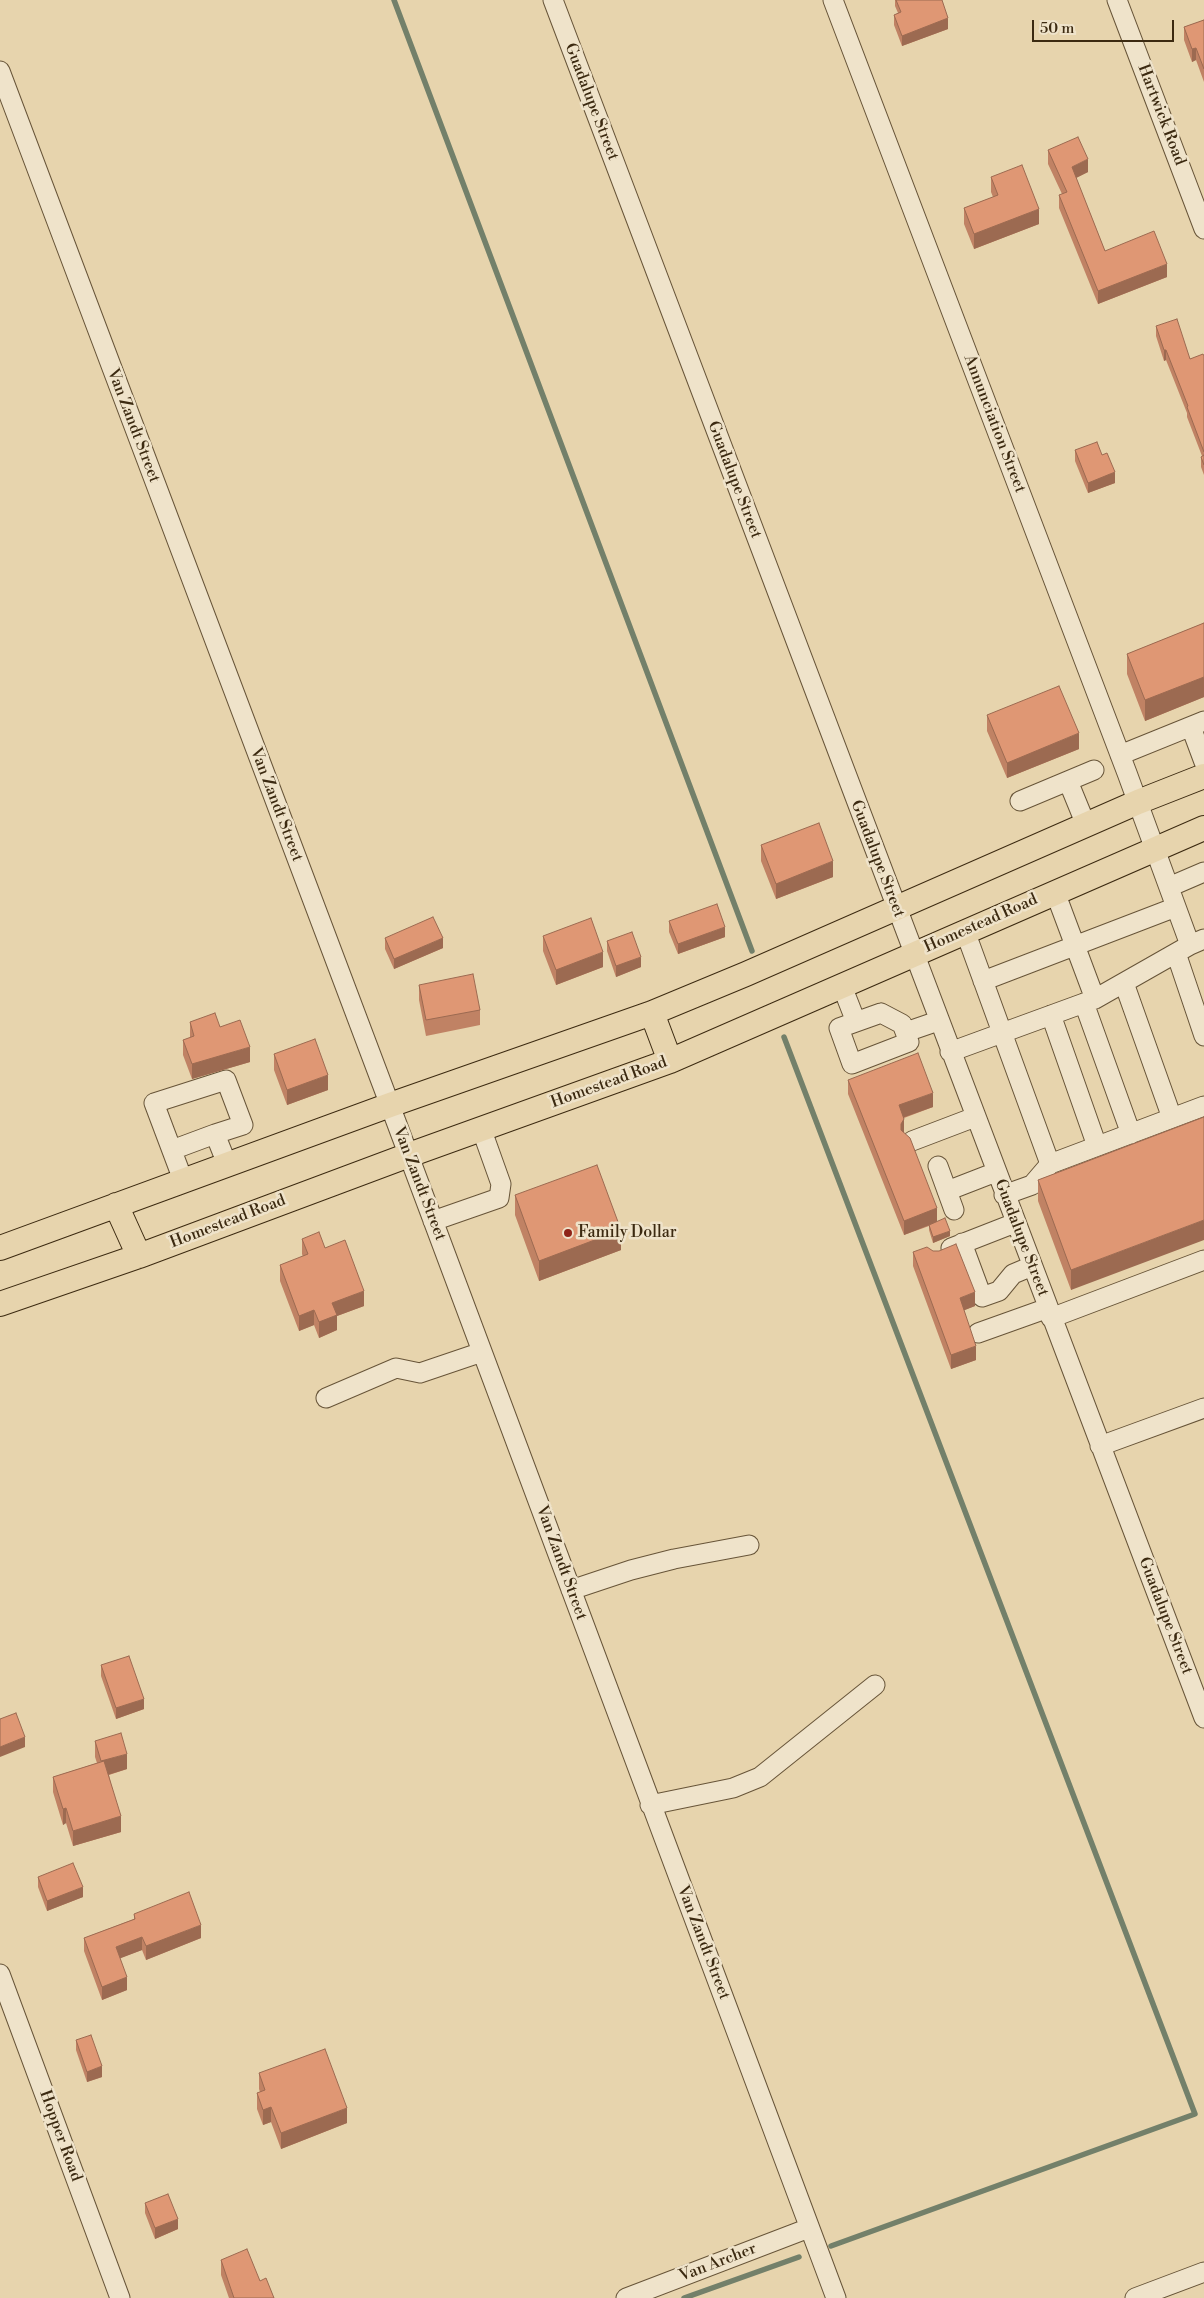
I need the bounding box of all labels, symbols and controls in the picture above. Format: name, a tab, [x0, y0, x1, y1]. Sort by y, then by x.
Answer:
scale bar	[1034, 10, 1176, 42]
text: 50 m	[1040, 19, 1074, 38]
street label: Guadalupe Street	[560, 41, 622, 163]
street label: Hartwick Road	[1133, 62, 1189, 168]
street label: Annunciation Street	[959, 352, 1029, 496]
street label: Van Zandt Street	[102, 366, 164, 486]
street label: Guadalupe Street	[703, 419, 765, 541]
street label: Van Zandt Street	[245, 745, 307, 865]
street label: Guadalupe Street	[846, 798, 908, 920]
street label: Homestead Road	[921, 890, 1041, 958]
street label: Homestead Road	[548, 1053, 670, 1113]
street label: Van Zandt Street	[388, 1124, 450, 1244]
street label: Guadalupe Street	[990, 1177, 1052, 1299]
street label: Homestead Road	[167, 1191, 289, 1253]
place label: Family Dollar	[578, 1223, 677, 1243]
marker: Family Dollar	[562, 1227, 574, 1239]
street label: Van Zandt Street	[531, 1503, 591, 1623]
street label: Guadalupe Street	[1134, 1555, 1196, 1677]
street label: Van Zandt Street	[672, 1883, 734, 2003]
street label: Hopper Road	[35, 2088, 85, 2184]
street label: Van Archer	[677, 2239, 759, 2287]

